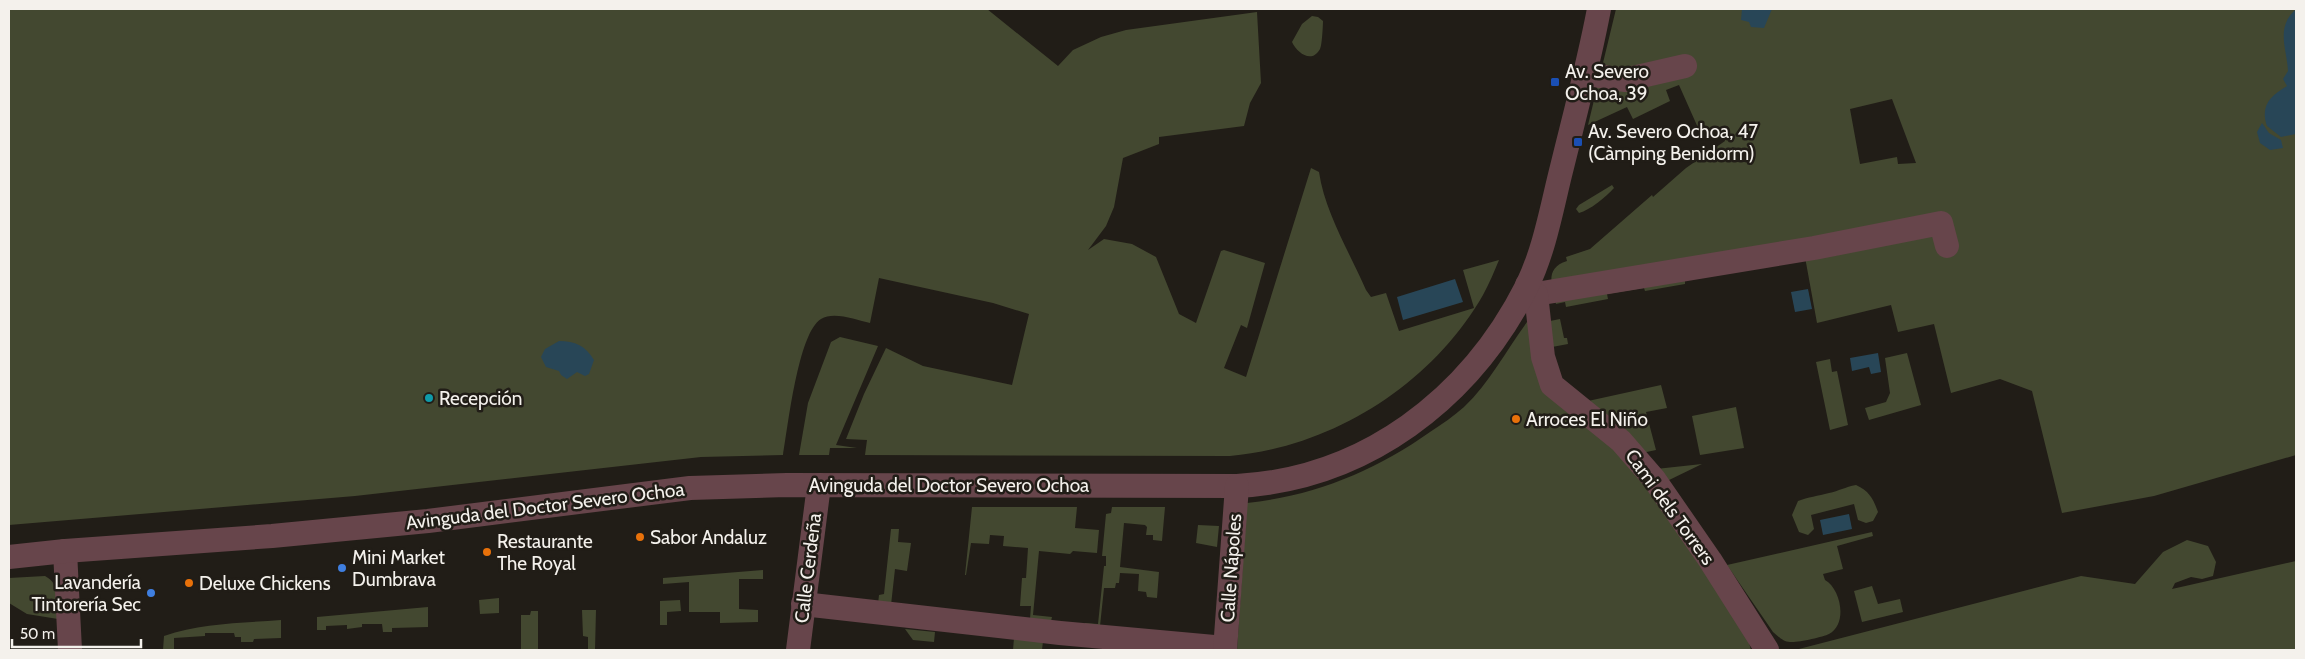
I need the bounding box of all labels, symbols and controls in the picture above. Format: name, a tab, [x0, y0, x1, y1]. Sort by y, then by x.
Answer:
place label: Av. Severo Ochoa, 39	[1565, 60, 1649, 105]
marker: Av. Severo Ochoa, 39	[1549, 76, 1561, 88]
place label: Av. Severo Ochoa, 47 (Càmping Benidorm)	[1588, 120, 1759, 165]
marker: Av. Severo Ochoa, 47 (Càmping Benidorm)	[1572, 136, 1584, 148]
place label: Recepción	[439, 387, 522, 410]
marker: Recepción	[423, 392, 435, 404]
place label: Arroces El Niño	[1526, 408, 1648, 431]
marker: Arroces El Niño	[1510, 413, 1522, 425]
street label: Cami dels Torrers	[1620, 445, 1720, 569]
street label: Avinguda del Doctor Severo Ochoa	[809, 474, 1089, 497]
street label: Avinguda del Doctor Severo Ochoa	[404, 477, 686, 535]
street label: Calle Cerdeña	[790, 512, 826, 624]
street label: Calle Nápoles	[1216, 513, 1246, 623]
place label: Sabor Andaluz	[650, 526, 767, 549]
place label: Restaurante The Royal	[497, 530, 593, 575]
marker: Sabor Andaluz	[634, 531, 646, 543]
place label: Mini Market Dumbrava	[352, 546, 445, 591]
marker: Restaurante The Royal	[481, 546, 493, 558]
marker: Mini Market Dumbrava	[336, 562, 348, 574]
place label: Lavandería Tintorería Sec	[31, 571, 141, 616]
place label: Deluxe Chickens	[199, 572, 331, 595]
marker: Deluxe Chickens	[183, 577, 195, 589]
marker: Lavandería Tintorería Sec	[145, 587, 157, 599]
scale bar	[12, 616, 141, 648]
text: 50 m	[20, 625, 55, 643]

